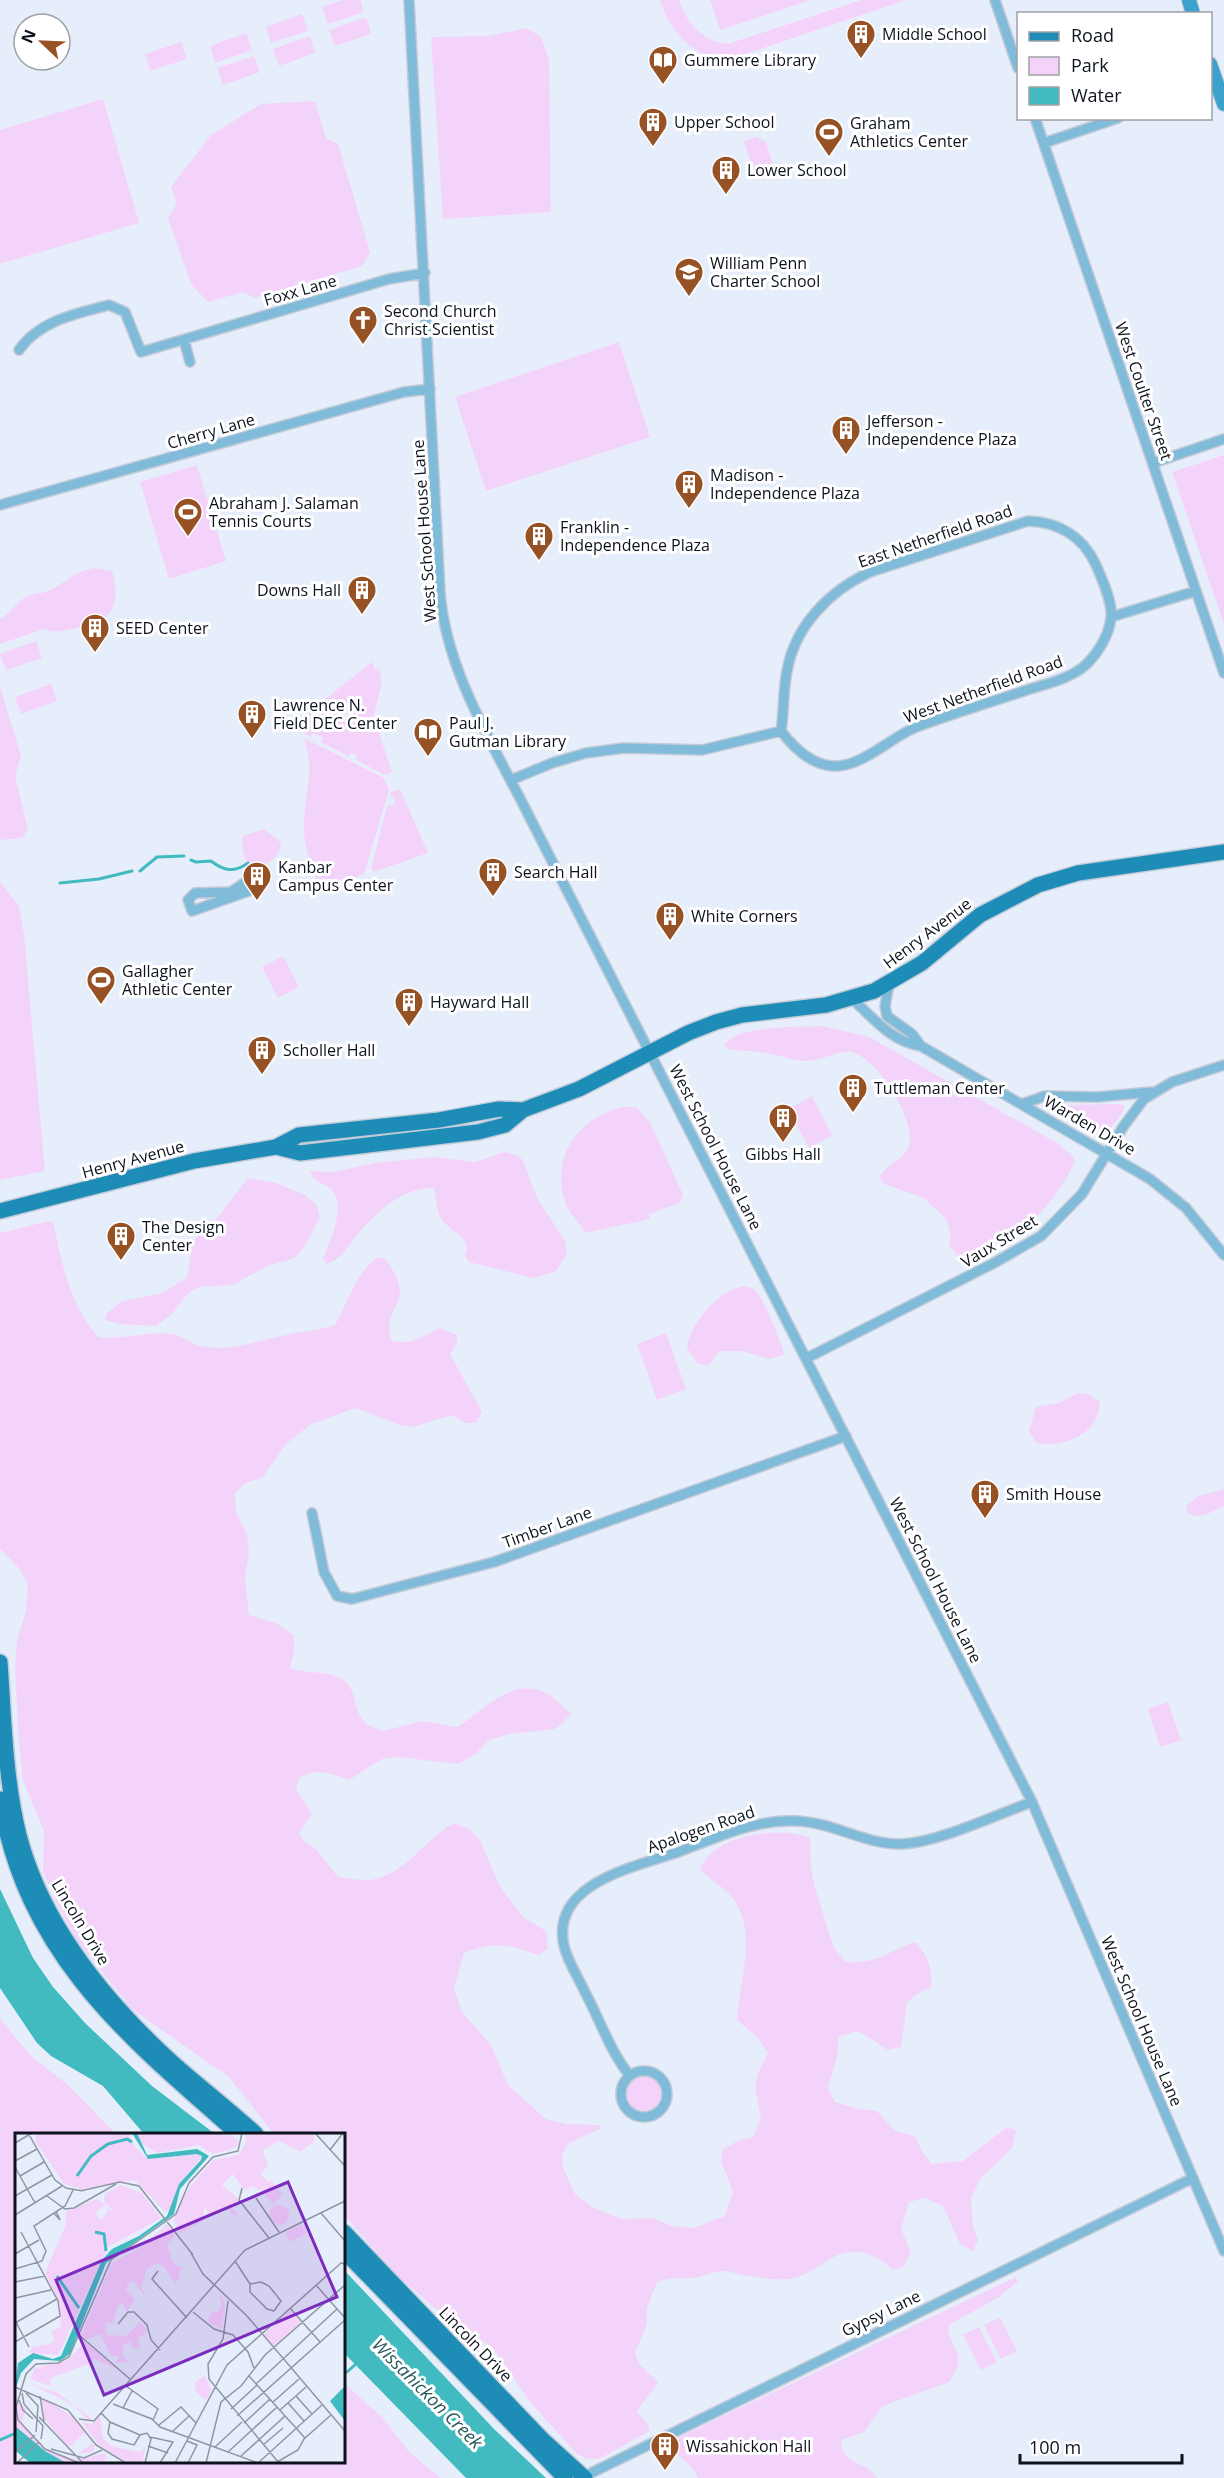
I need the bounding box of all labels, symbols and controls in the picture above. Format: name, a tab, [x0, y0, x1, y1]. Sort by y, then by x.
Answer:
north arrow	[12, 12, 72, 72]
legend	[1017, 12, 1212, 120]
building icon: Middle School	[845, 18, 877, 60]
place label: Middle School	[882, 23, 987, 45]
text: Road	[1071, 23, 1114, 47]
text: N	[16, 26, 41, 46]
library icon: Gummere Library	[647, 44, 679, 86]
place label: Gummere Library	[684, 49, 817, 71]
text: Park	[1071, 53, 1109, 77]
text: Water	[1071, 83, 1122, 107]
building icon: Upper School	[637, 106, 669, 148]
place label: Upper School	[674, 111, 774, 133]
place label: Graham Athletics Center	[850, 112, 968, 152]
sports icon: Graham Athletics Center	[813, 116, 845, 158]
building icon: Lower School	[710, 154, 742, 196]
place label: Lower School	[747, 159, 847, 181]
place label: William Penn Charter School	[710, 252, 820, 292]
school or university icon: William Penn Charter School	[673, 256, 705, 298]
street label: Foxx Lane	[261, 269, 339, 311]
place label: Second Church Christ Scientist	[384, 300, 497, 340]
church icon: Second Church Christ Scientist	[347, 304, 379, 346]
street label: West Coulter Street	[1110, 319, 1178, 463]
street label: Cherry Lane	[165, 408, 257, 454]
place label: Jefferson - Independence Plaza	[865, 410, 1017, 450]
building icon: Jefferson - Independence Plaza	[830, 414, 862, 456]
street label: West School House Lane	[407, 439, 441, 623]
place label: Madison - Independence Plaza	[710, 464, 860, 504]
building icon: Madison - Independence Plaza	[673, 468, 705, 510]
place label: Abraham J. Salaman Tennis Courts	[209, 492, 359, 532]
sports icon: Abraham J. Salaman Tennis Courts	[172, 496, 204, 538]
street label: East Netherfield Road	[855, 499, 1015, 573]
place label: Franklin - Independence Plaza	[560, 516, 710, 556]
building icon: Franklin - Independence Plaza	[523, 520, 555, 562]
building icon: Downs Hall	[346, 574, 378, 616]
place label: Downs Hall	[257, 579, 341, 601]
building icon: SEED Center	[79, 612, 111, 654]
place label: SEED Center	[116, 617, 209, 639]
street label: West Netherfield Road	[900, 650, 1066, 728]
place label: Lawrence N. Field DEC Center	[273, 694, 398, 734]
building icon: Lawrence N. Field DEC Center	[236, 698, 268, 740]
place label: Paul J. Gutman Library	[449, 712, 567, 752]
library icon: Paul J. Gutman Library	[412, 716, 444, 758]
place label: Kanbar Campus Center	[278, 856, 394, 896]
building icon: Search Hall	[477, 856, 509, 898]
building icon: Kanbar Campus Center	[241, 860, 273, 902]
place label: Search Hall	[514, 861, 598, 883]
street label: Henry Avenue	[878, 893, 976, 973]
building icon: White Corners	[654, 900, 686, 942]
place label: White Corners	[691, 905, 798, 927]
place label: Gallagher Athletic Center	[122, 960, 233, 1000]
sports icon: Gallagher Athletic Center	[85, 964, 117, 1006]
building icon: Hayward Hall	[393, 986, 425, 1028]
place label: Hayward Hall	[430, 991, 529, 1013]
building icon: Scholler Hall	[246, 1034, 278, 1076]
place label: Scholler Hall	[283, 1039, 375, 1061]
street label: West School House Lane	[665, 1060, 767, 1234]
building icon: Tuttleman Center	[837, 1072, 869, 1114]
place label: Tuttleman Center	[874, 1077, 1005, 1099]
street label: Warden Drive	[1040, 1090, 1140, 1160]
building icon: Gibbs Hall	[767, 1102, 799, 1144]
street label: Henry Avenue	[79, 1135, 187, 1183]
place label: Gibbs Hall	[745, 1143, 821, 1165]
street label: Vaux Street	[957, 1209, 1042, 1272]
place label: The Design Center	[142, 1216, 225, 1256]
building icon: The Design Center	[105, 1220, 137, 1262]
building icon: Smith House	[969, 1478, 1001, 1520]
place label: Smith House	[1006, 1483, 1101, 1505]
street label: West School House Lane	[885, 1493, 987, 1667]
street label: Timber Lane	[499, 1501, 595, 1553]
street label: Apalogen Road	[644, 1800, 758, 1858]
street label: Lincoln Drive	[47, 1875, 115, 1969]
street label: West School House Lane	[1096, 1932, 1188, 2110]
inset map	[15, 2133, 345, 2463]
street label: Gypsy Lane	[838, 2284, 924, 2342]
street label: Lincoln Drive	[435, 2302, 517, 2386]
water label: Wissahickon Creek	[368, 2333, 489, 2454]
scale bar	[1020, 2427, 1182, 2465]
building icon: Wissahickon Hall	[649, 2430, 681, 2472]
place label: Wissahickon Hall	[686, 2435, 811, 2457]
text: 100 m	[1029, 2435, 1081, 2459]

